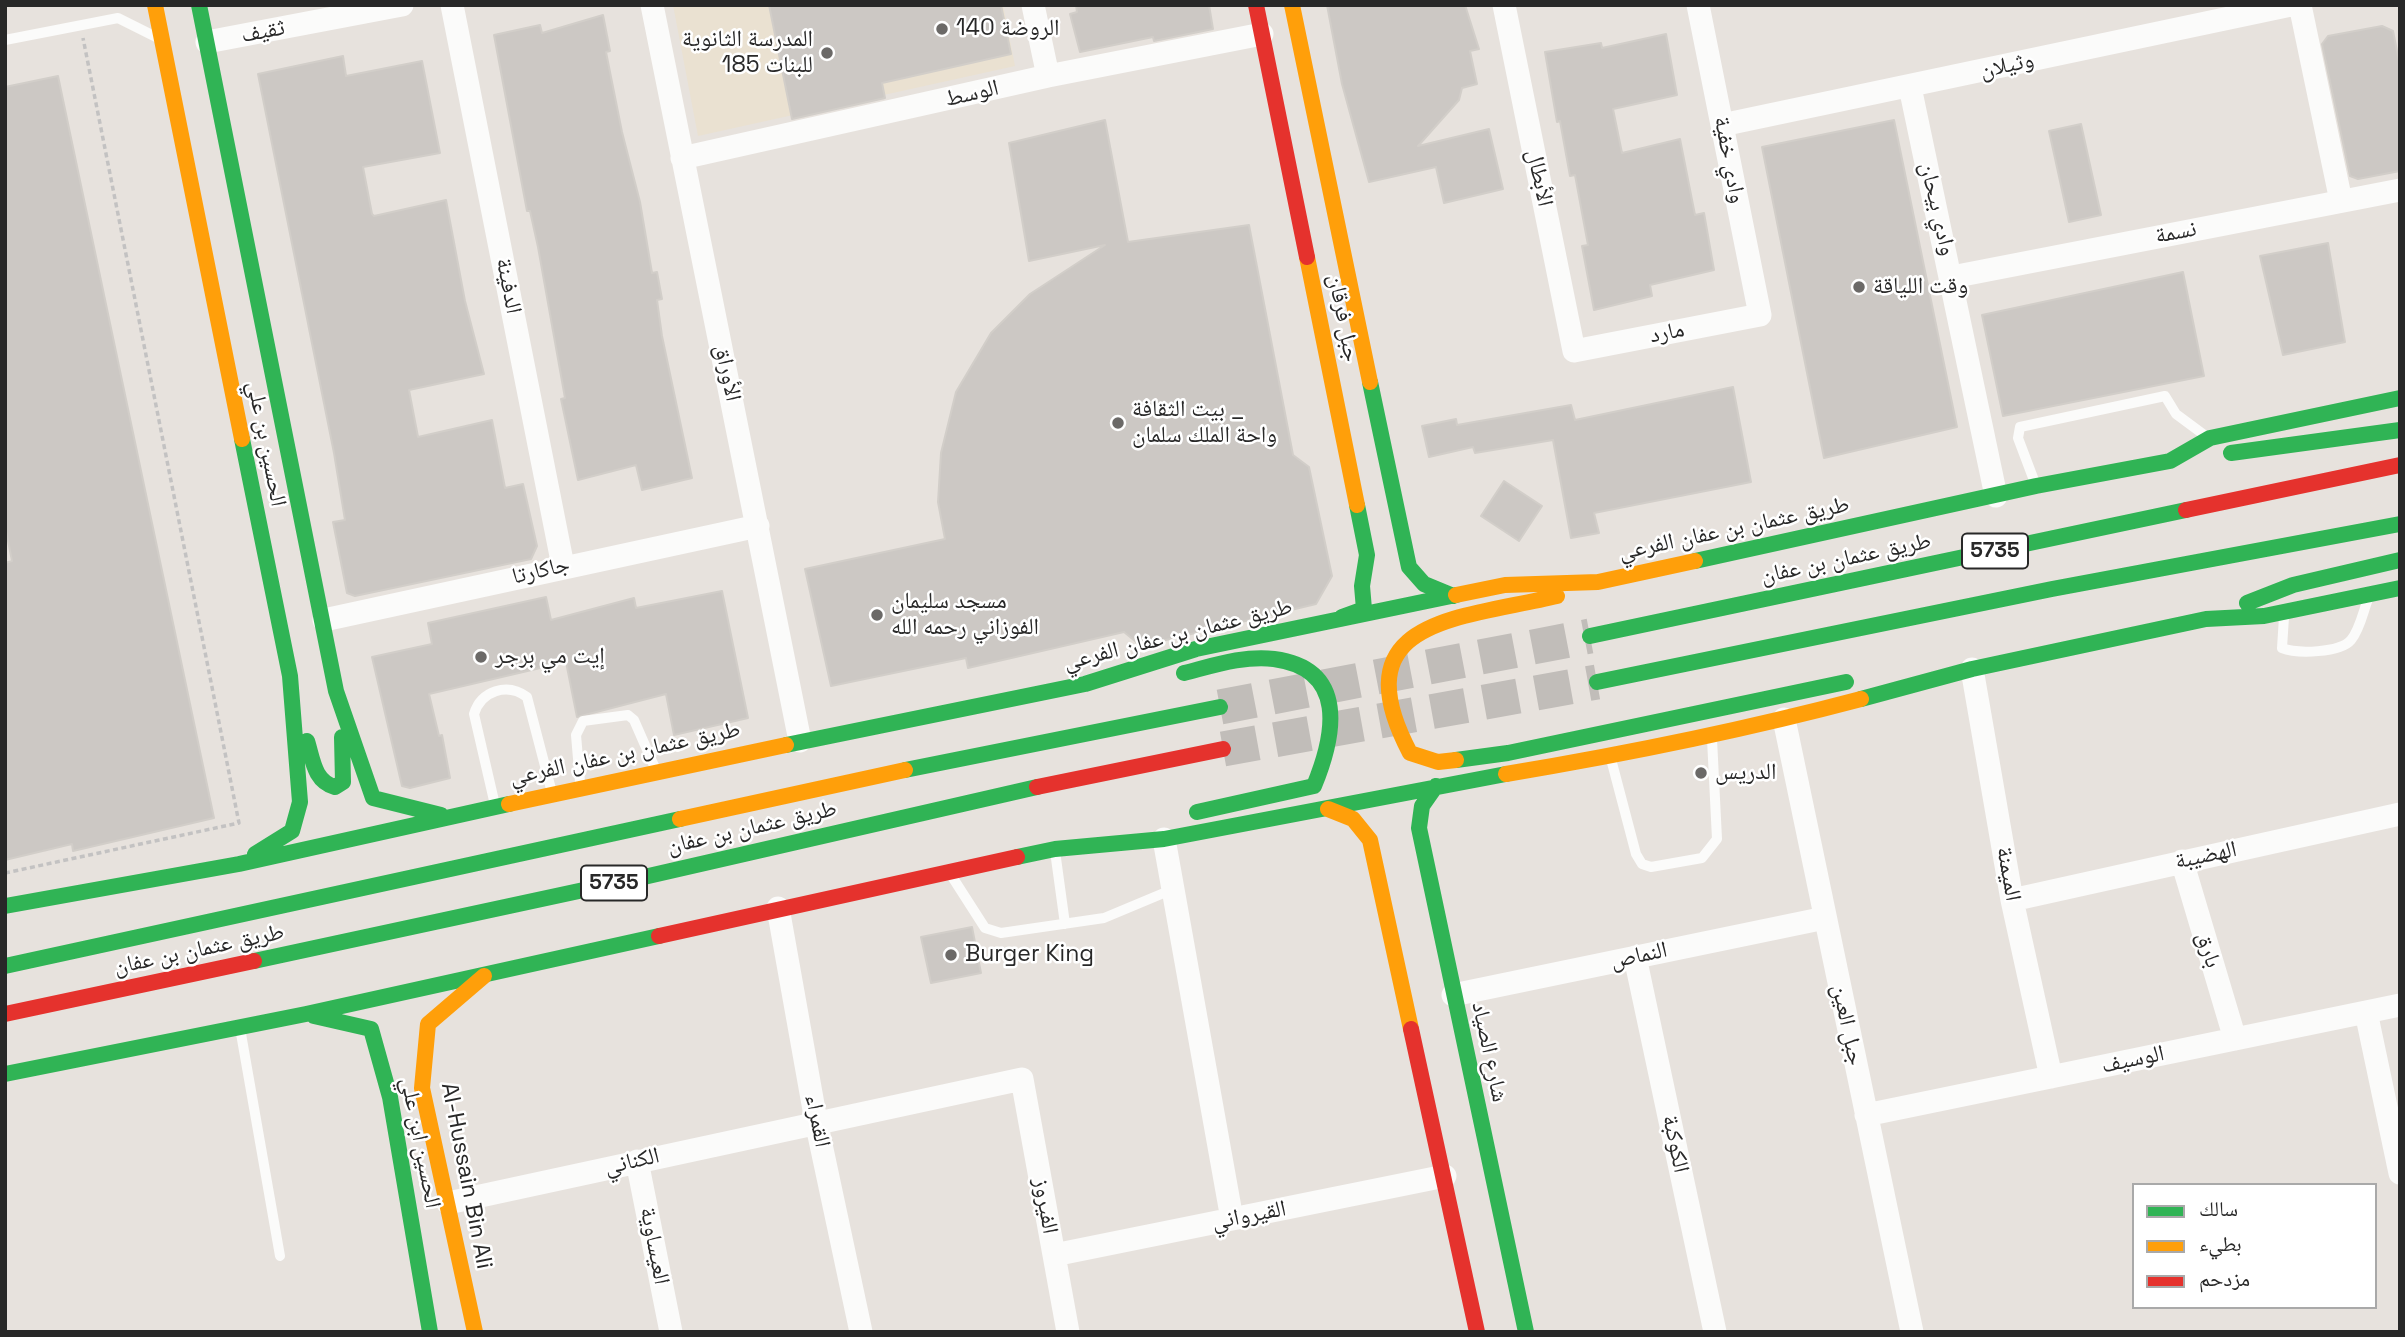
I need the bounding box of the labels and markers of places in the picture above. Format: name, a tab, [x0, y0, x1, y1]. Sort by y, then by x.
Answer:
place label: الروضة 140	[956, 15, 1060, 43]
marker: الروضة 140	[934, 21, 950, 37]
place label: المدرسة الثانوية 185 للبنات	[682, 26, 813, 80]
marker: المدرسة الثانوية 185 للبنات	[819, 45, 835, 61]
place label: وقت اللياقة	[1873, 273, 1968, 301]
marker: وقت اللياقة	[1851, 279, 1867, 295]
place label: بيت الثقافة _ واحة الملك سلمان	[1132, 396, 1277, 450]
marker: بيت الثقافة _ واحة الملك سلمان	[1110, 415, 1126, 431]
place label: مسجد سليمان الفوزاني رحمه الله	[891, 588, 1039, 642]
marker: مسجد سليمان الفوزاني رحمه الله	[869, 607, 885, 623]
place label: إيت مي برجر	[495, 643, 605, 671]
marker: إيت مي برجر	[473, 649, 489, 665]
place label: الدريس	[1715, 759, 1776, 787]
marker: الدريس	[1693, 765, 1709, 781]
place label: Burger King	[965, 941, 1094, 969]
marker: Burger King	[943, 947, 959, 963]

